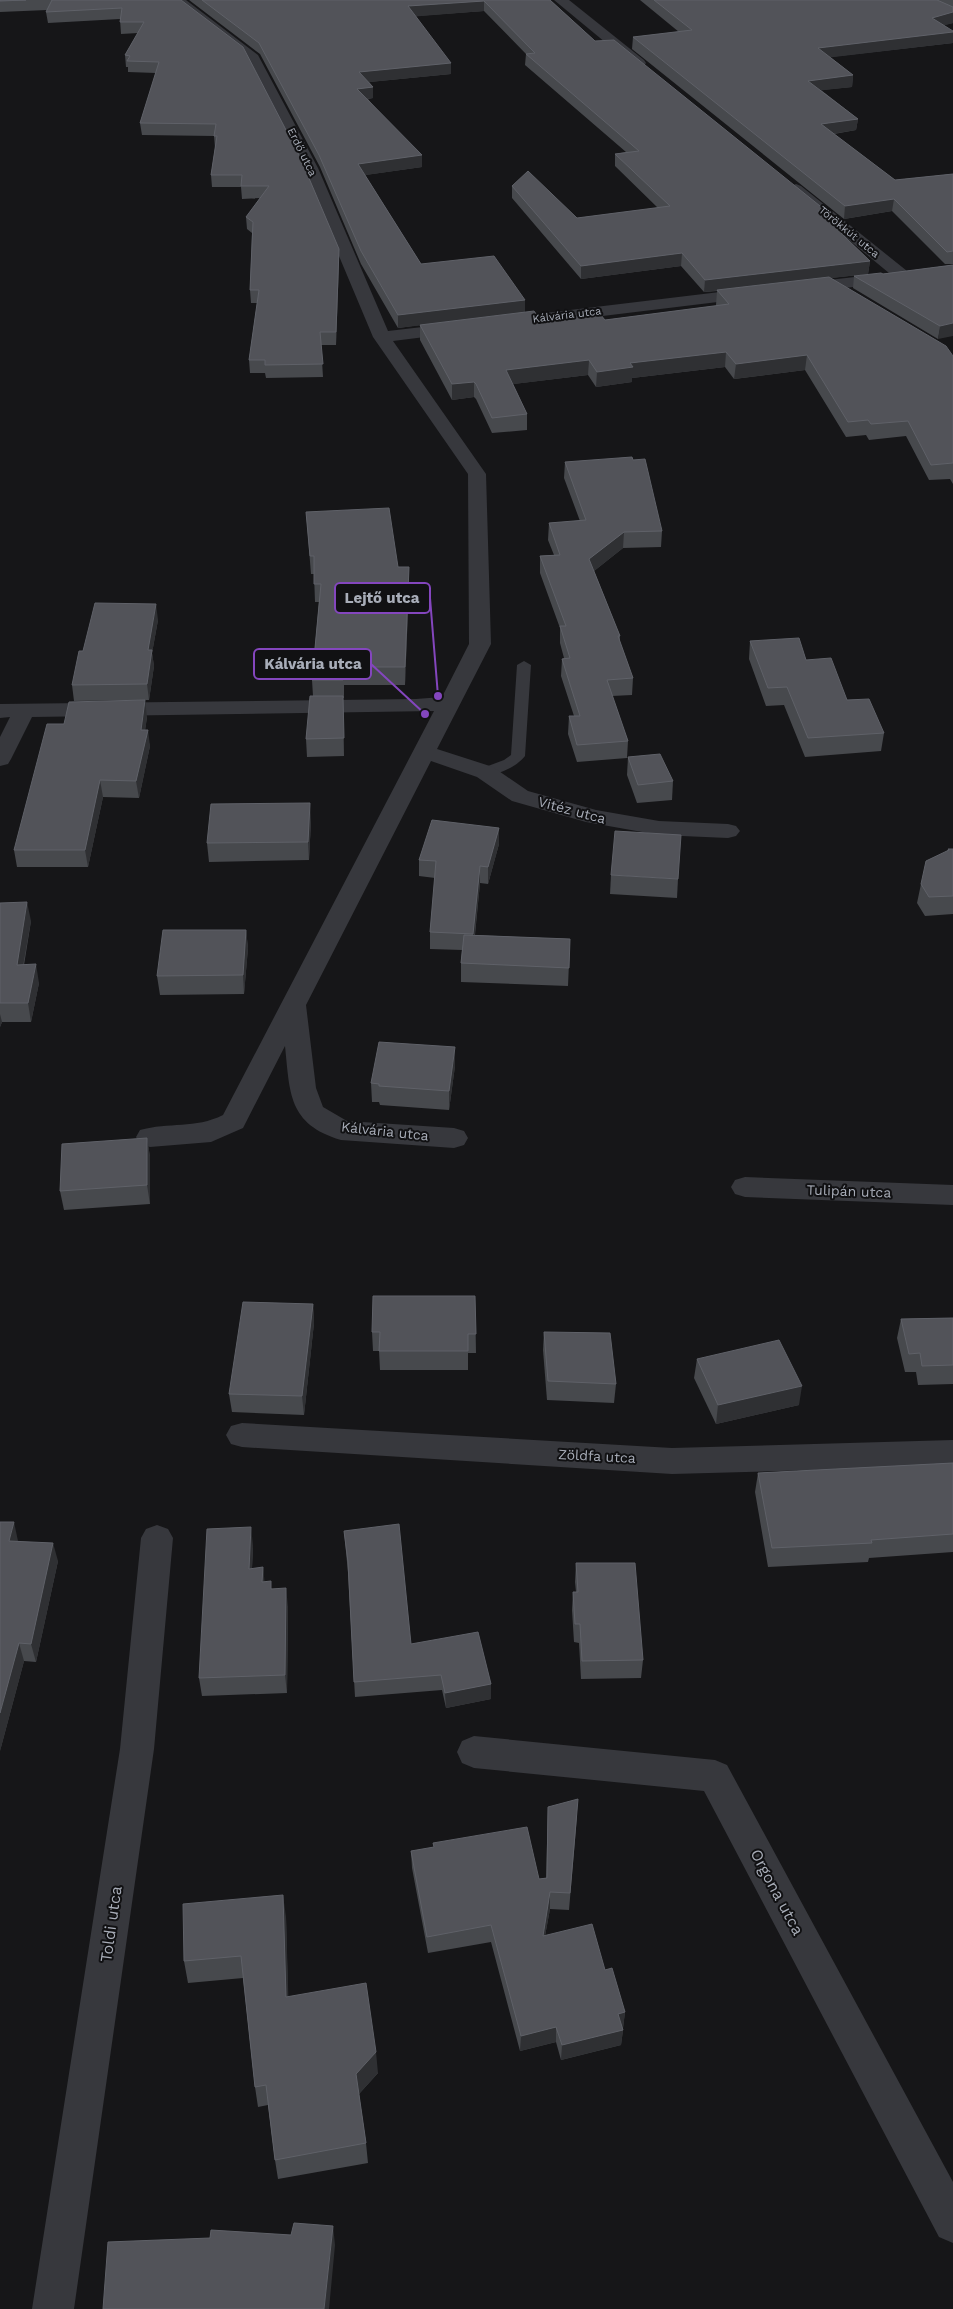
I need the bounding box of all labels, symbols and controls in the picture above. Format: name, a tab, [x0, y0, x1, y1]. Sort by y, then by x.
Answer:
street label: Erdő utca	[285, 126, 319, 178]
street label: Törökkút utca	[816, 204, 882, 260]
street label: Kálvária utca	[532, 304, 602, 326]
callout: Lejtő utca	[335, 583, 430, 613]
text: Lejtő utca	[345, 589, 420, 607]
callout: Kálvária utca	[254, 649, 371, 679]
text: Kálvária utca	[264, 655, 362, 673]
street label: Vitéz utca	[536, 793, 608, 827]
street label: Kálvária utca	[340, 1118, 430, 1144]
street label: Tulipán utca	[806, 1182, 892, 1200]
street label: Zöldfa utca	[558, 1446, 636, 1466]
street label: Orgona utca	[746, 1846, 808, 1938]
street label: Toldi utca	[96, 1885, 126, 1963]

